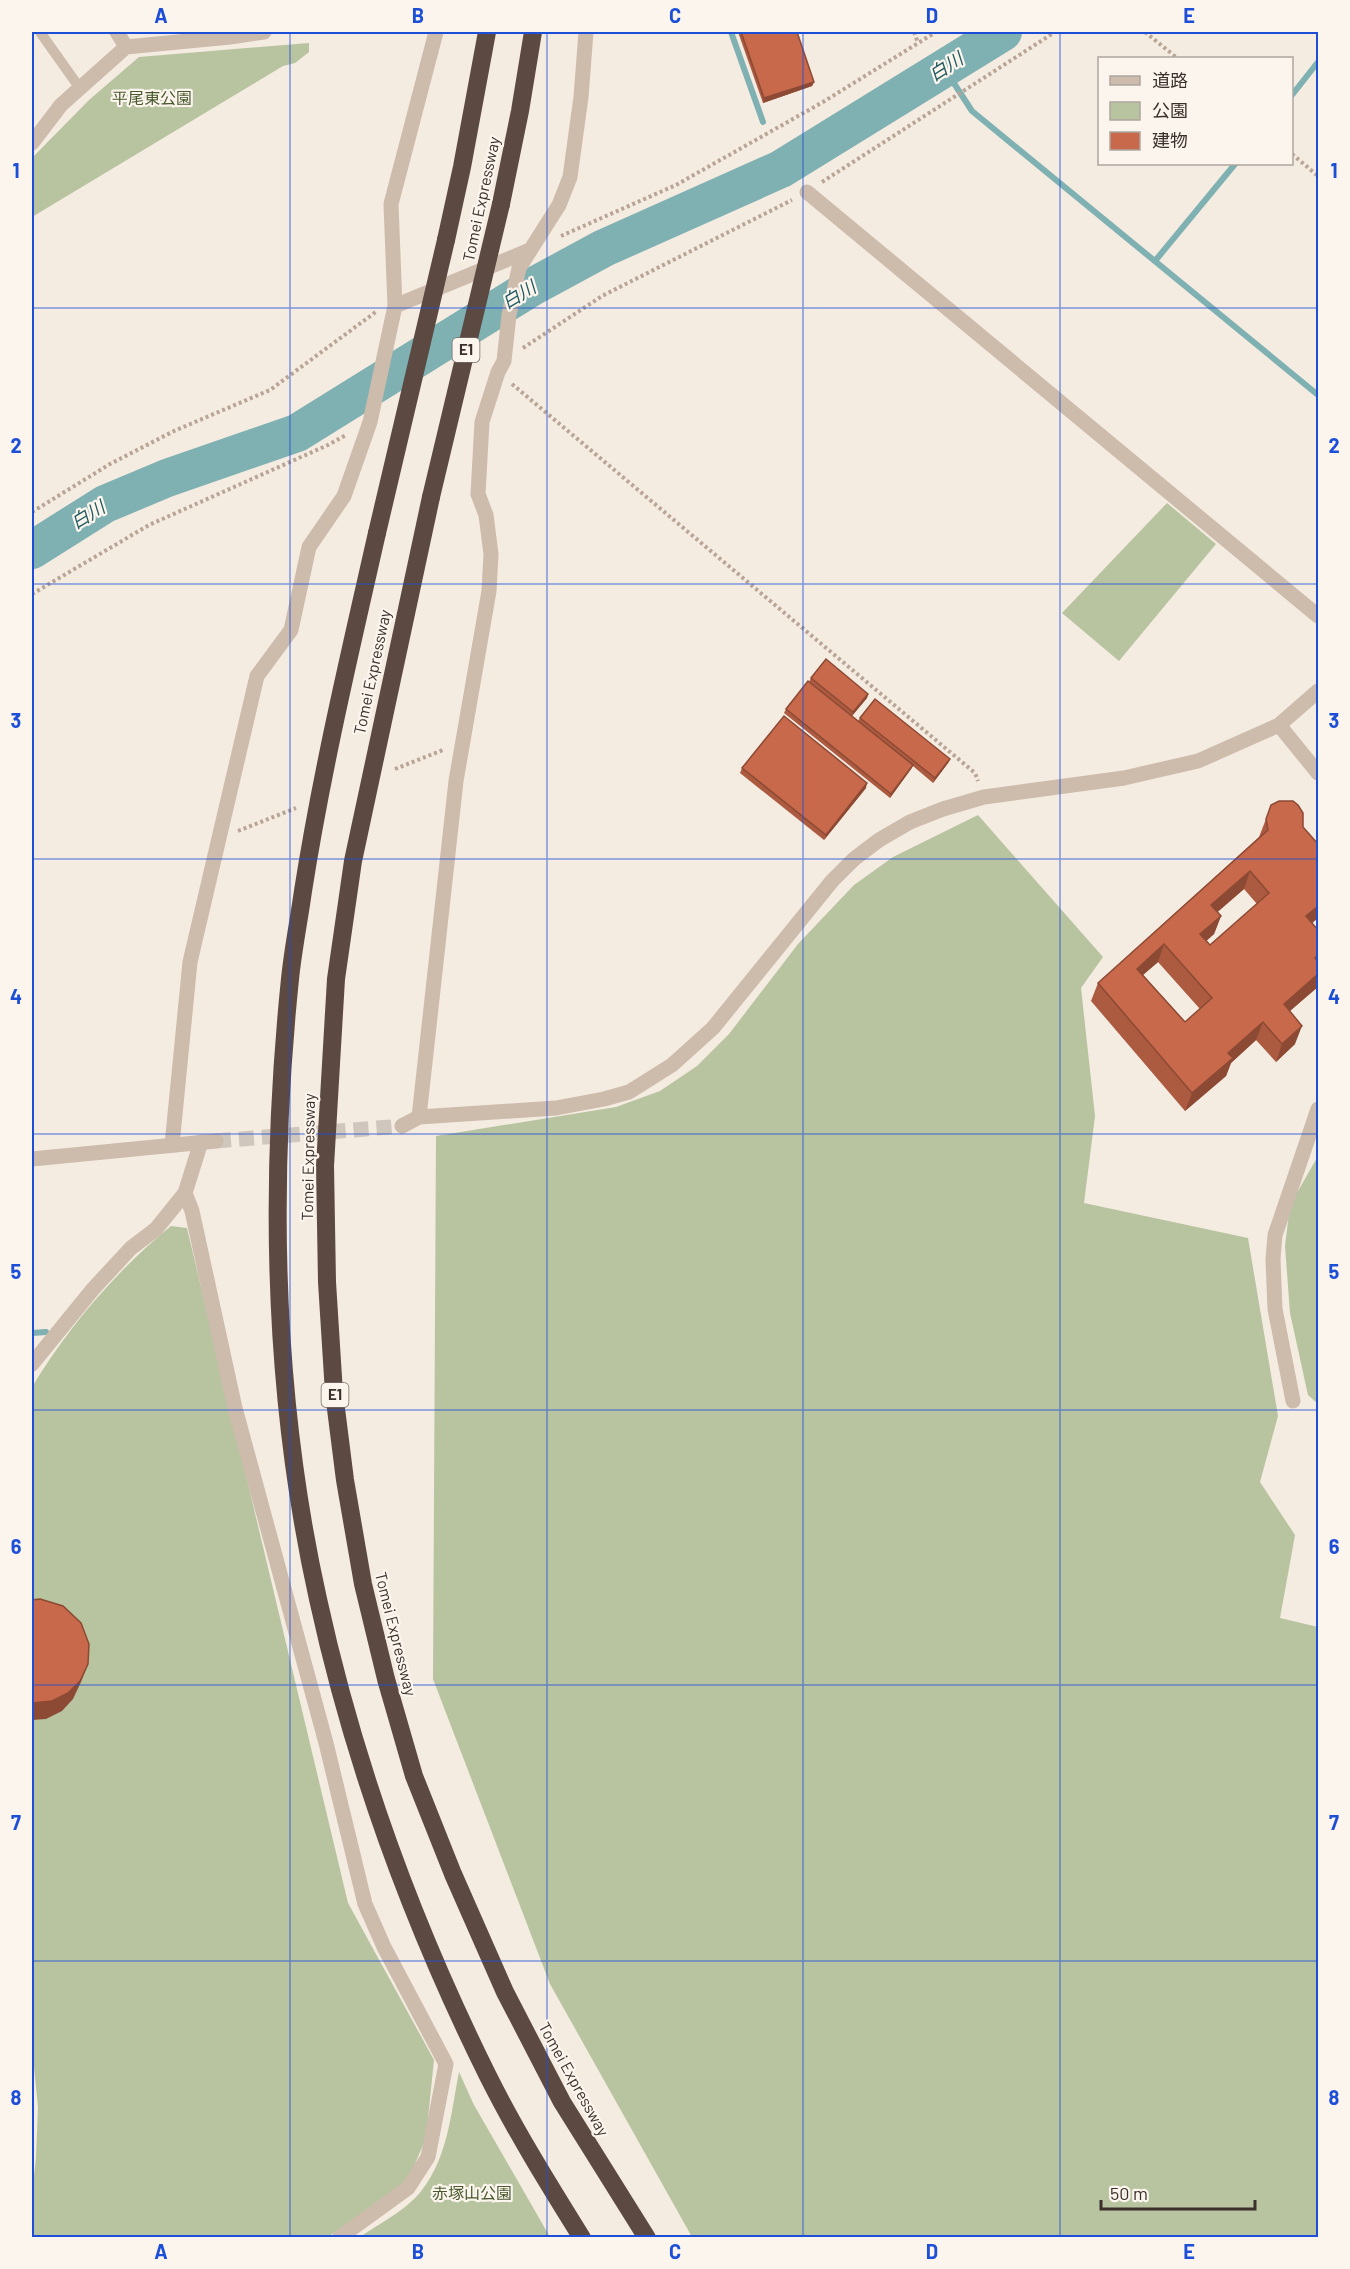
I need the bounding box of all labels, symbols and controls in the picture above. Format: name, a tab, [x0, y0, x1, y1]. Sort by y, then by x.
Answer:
text: A	[154, 3, 168, 27]
text: B	[412, 3, 424, 27]
text: C	[669, 3, 681, 27]
text: D	[926, 3, 938, 27]
text: E	[1183, 3, 1195, 27]
water label: 白川	[924, 46, 968, 85]
legend	[1098, 57, 1293, 165]
text: 道路	[1152, 69, 1188, 91]
park label: 平尾東公園	[112, 88, 192, 107]
text: 公園	[1152, 99, 1188, 121]
text: 建物	[1152, 129, 1188, 151]
street label: Tomei Expressway	[458, 134, 503, 263]
text: 1	[12, 158, 20, 182]
text: 1	[1330, 158, 1338, 182]
water label: 白川	[497, 274, 541, 313]
road number: E1	[452, 338, 480, 362]
text: 2	[10, 433, 22, 457]
text: 2	[1328, 433, 1340, 457]
water label: 白川	[66, 494, 110, 533]
street label: Tomei Expressway	[349, 607, 394, 736]
text: 3	[11, 708, 21, 732]
text: 3	[1329, 708, 1339, 732]
text: 4	[10, 984, 22, 1008]
text: 4	[1328, 984, 1340, 1008]
street label: Tomei Expressway	[297, 1093, 318, 1221]
text: 5	[11, 1259, 22, 1283]
text: 5	[1329, 1259, 1340, 1283]
road number: E1	[322, 1383, 348, 1407]
text: 6	[11, 1534, 22, 1558]
text: 6	[1329, 1534, 1340, 1558]
street label: Tomei Expressway	[372, 1570, 421, 1699]
text: 7	[11, 1810, 21, 1834]
text: 7	[1329, 1810, 1339, 1834]
street label: Tomei Expressway	[535, 2018, 614, 2140]
text: 8	[11, 2085, 22, 2109]
text: 8	[1329, 2085, 1340, 2109]
scale bar	[1101, 2173, 1256, 2211]
text: 50 m	[1110, 2182, 1148, 2204]
park label: 赤塚山公園	[432, 2183, 512, 2202]
text: A	[154, 2239, 168, 2263]
text: B	[412, 2239, 424, 2263]
text: C	[669, 2239, 681, 2263]
text: D	[926, 2239, 938, 2263]
text: E	[1183, 2239, 1195, 2263]

